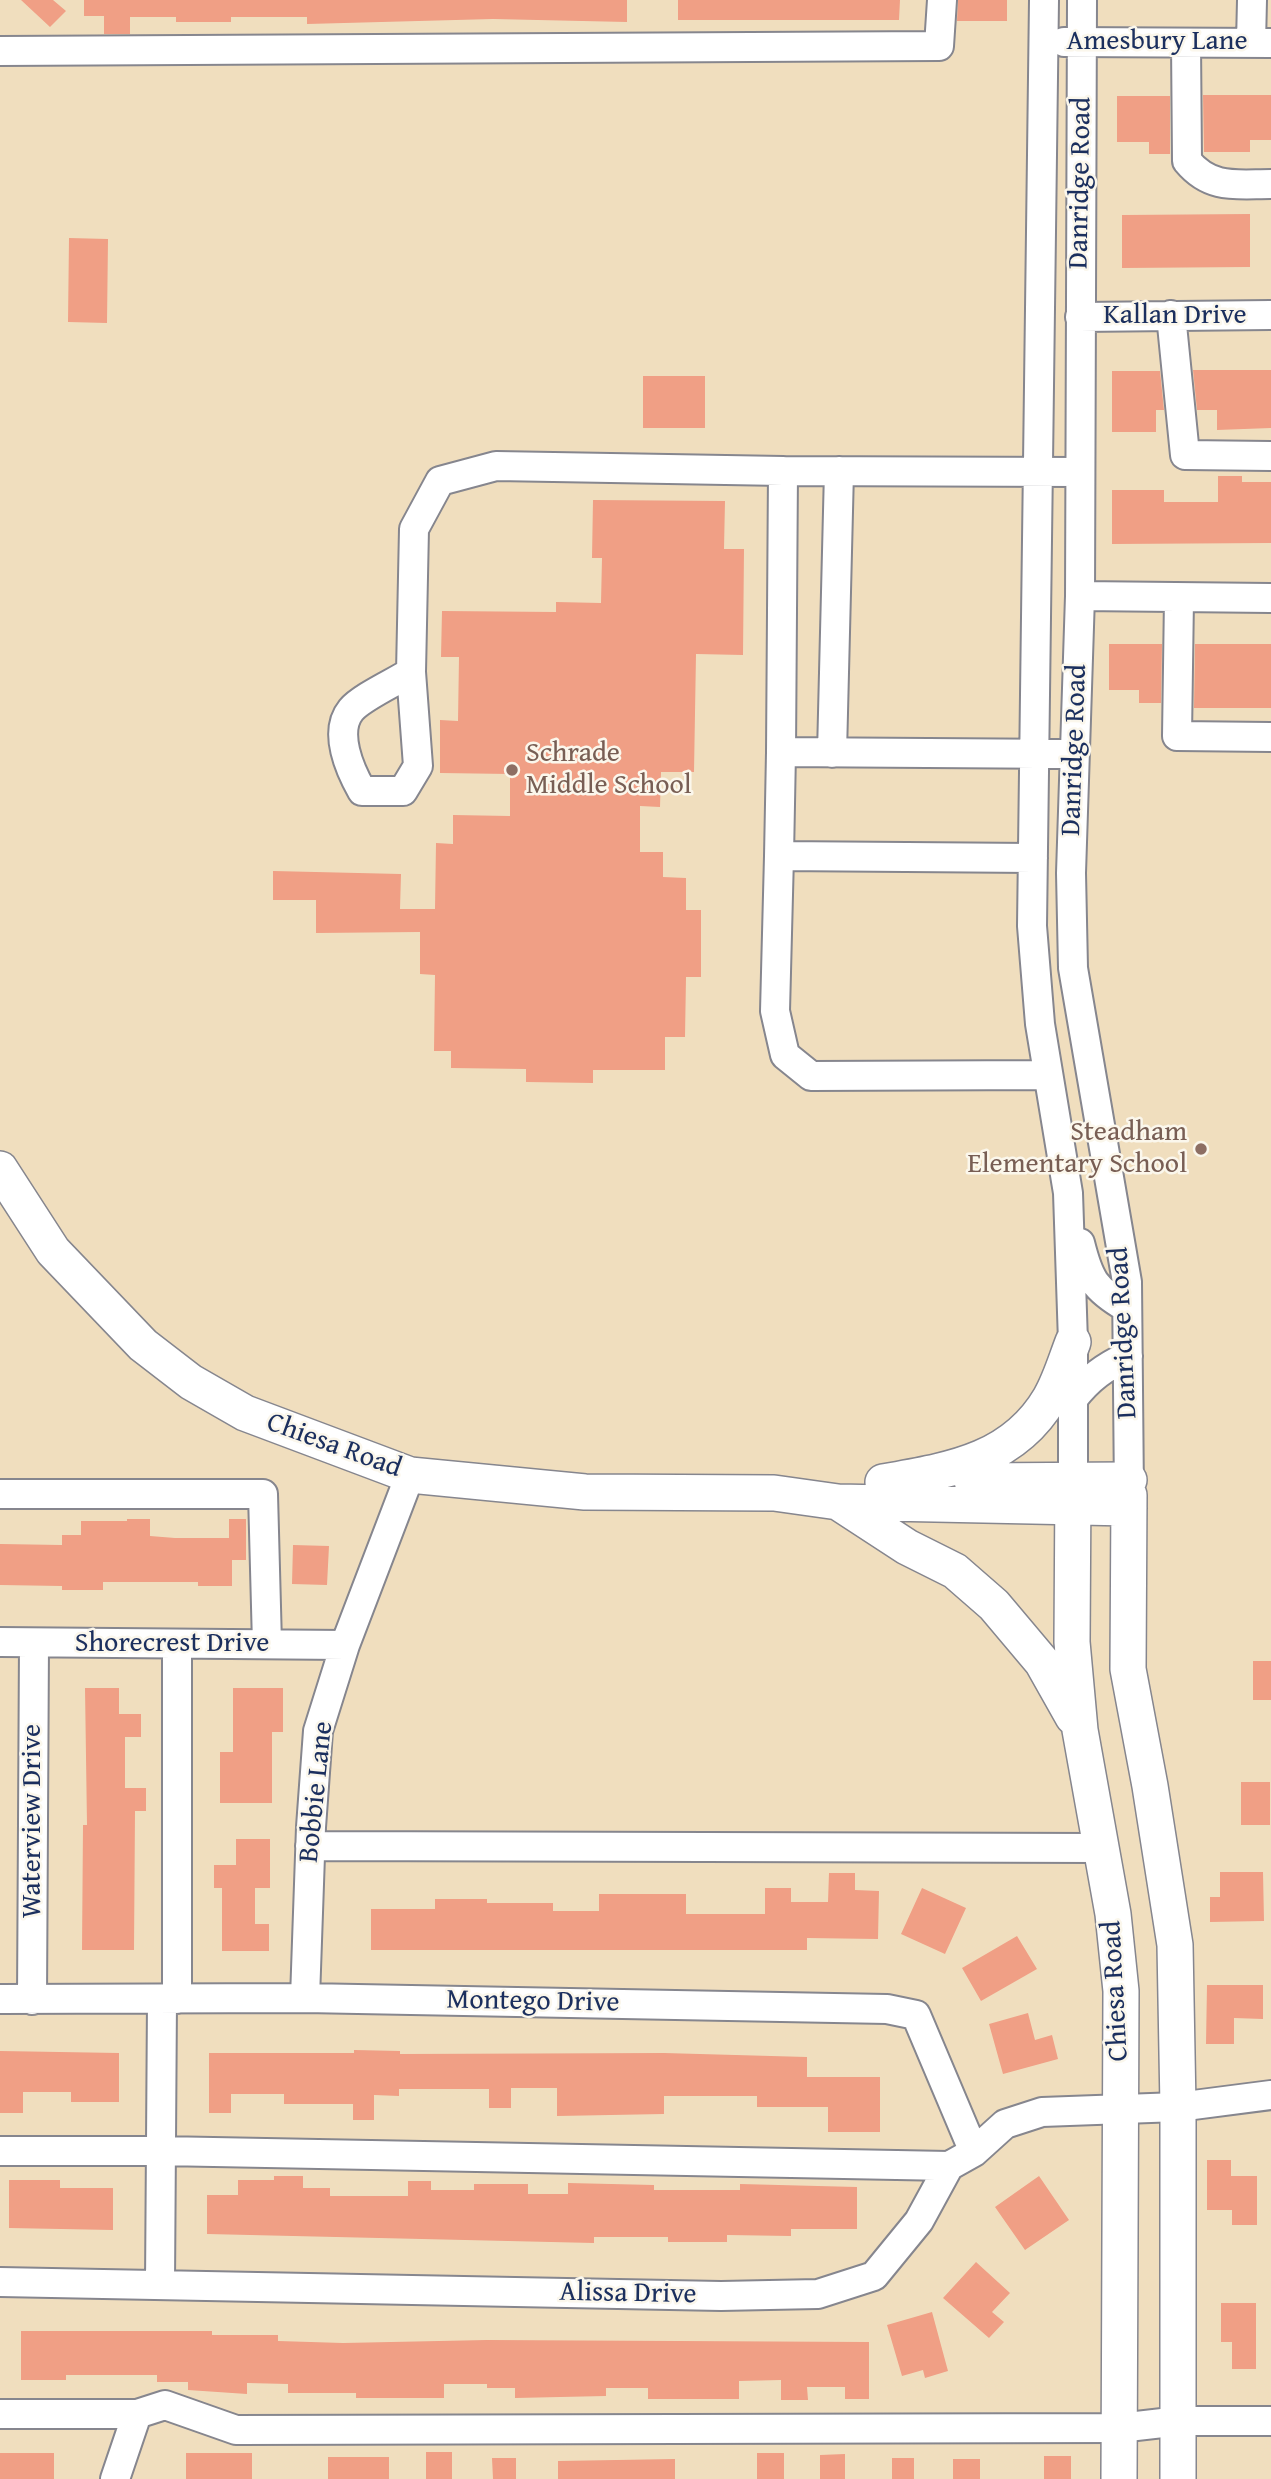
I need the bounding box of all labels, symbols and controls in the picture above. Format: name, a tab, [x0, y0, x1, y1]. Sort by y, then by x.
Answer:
street label: Amesbury Lane	[1066, 25, 1248, 59]
street label: Danridge Road	[1063, 97, 1099, 269]
street label: Kallan Drive	[1103, 299, 1247, 333]
street label: Danridge Road	[1055, 663, 1095, 837]
place label: Schrade Middle School	[526, 737, 692, 803]
marker: Schrade Middle School	[504, 762, 520, 778]
place label: Steadham Elementary School	[968, 1116, 1187, 1182]
marker: Steadham Elementary School	[1193, 1141, 1209, 1157]
street label: Danridge Road	[1103, 1246, 1145, 1420]
street label: Chiesa Road	[262, 1406, 406, 1486]
street label: Shorecrest Drive	[75, 1627, 269, 1661]
street label: Bobbie Lane	[293, 1720, 341, 1864]
street label: Waterview Drive	[16, 1724, 50, 1918]
street label: Chiesa Road	[1096, 1920, 1136, 2062]
street label: Montego Drive	[446, 1984, 620, 2020]
street label: Alissa Drive	[559, 2276, 697, 2312]

